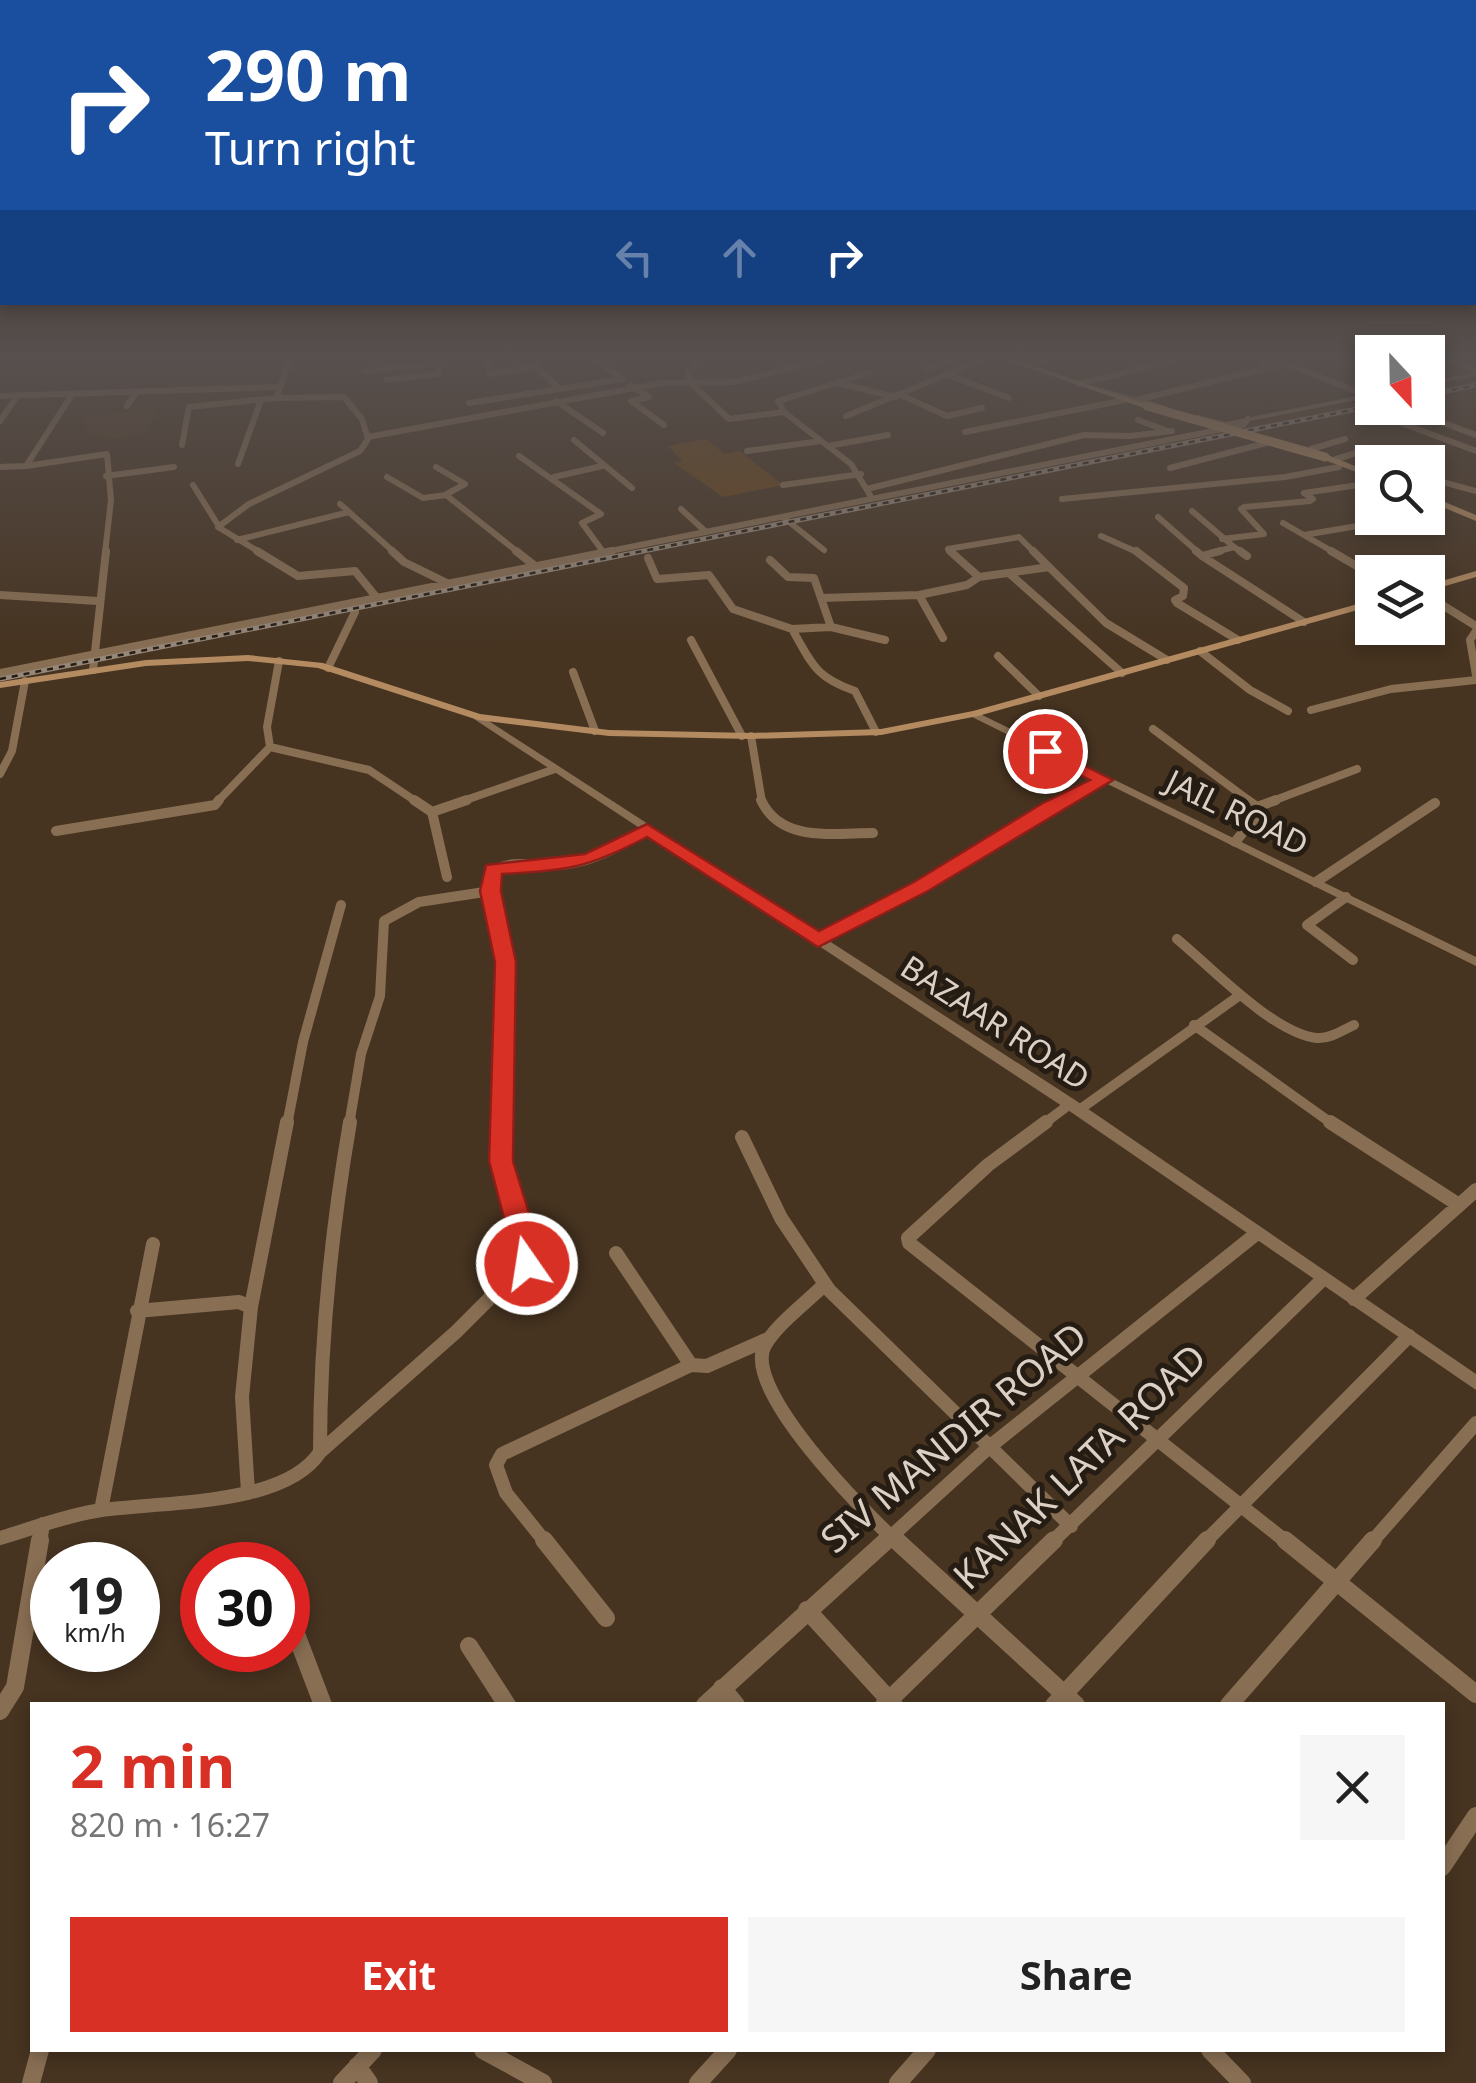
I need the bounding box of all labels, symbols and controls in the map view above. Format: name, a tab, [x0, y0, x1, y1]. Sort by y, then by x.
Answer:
text: 290 m	[205, 26, 412, 122]
icon: right	[40, 40, 170, 170]
text: Turn right	[205, 117, 416, 178]
icon: left	[607, 230, 662, 285]
icon: ahead	[712, 230, 767, 285]
icon: right	[817, 230, 872, 285]
north arrow	[1355, 335, 1445, 425]
map controls	[1355, 335, 1445, 645]
button: search	[1355, 445, 1445, 535]
button: layers	[1355, 555, 1445, 645]
pin	[1003, 709, 1088, 794]
icon: arrive	[1018, 724, 1073, 779]
street label: JAIL ROAD	[1157, 757, 1316, 865]
street label: BAZAAR ROAD	[893, 945, 1098, 1099]
position arrow	[475, 1212, 579, 1316]
street label: SIV MANDIR ROAD	[809, 1310, 1097, 1563]
street label: KANAK LATA ROAD	[941, 1331, 1216, 1600]
speed limit sign: 30	[180, 1542, 310, 1672]
text: 19	[66, 1561, 124, 1629]
text: km/h	[64, 1615, 126, 1649]
text: 2 min	[70, 1724, 235, 1806]
button: close	[1300, 1735, 1405, 1840]
text: 820 m · 16:27	[70, 1803, 270, 1846]
button: Exit	[70, 1917, 728, 2032]
button: Share	[748, 1917, 1405, 2032]

